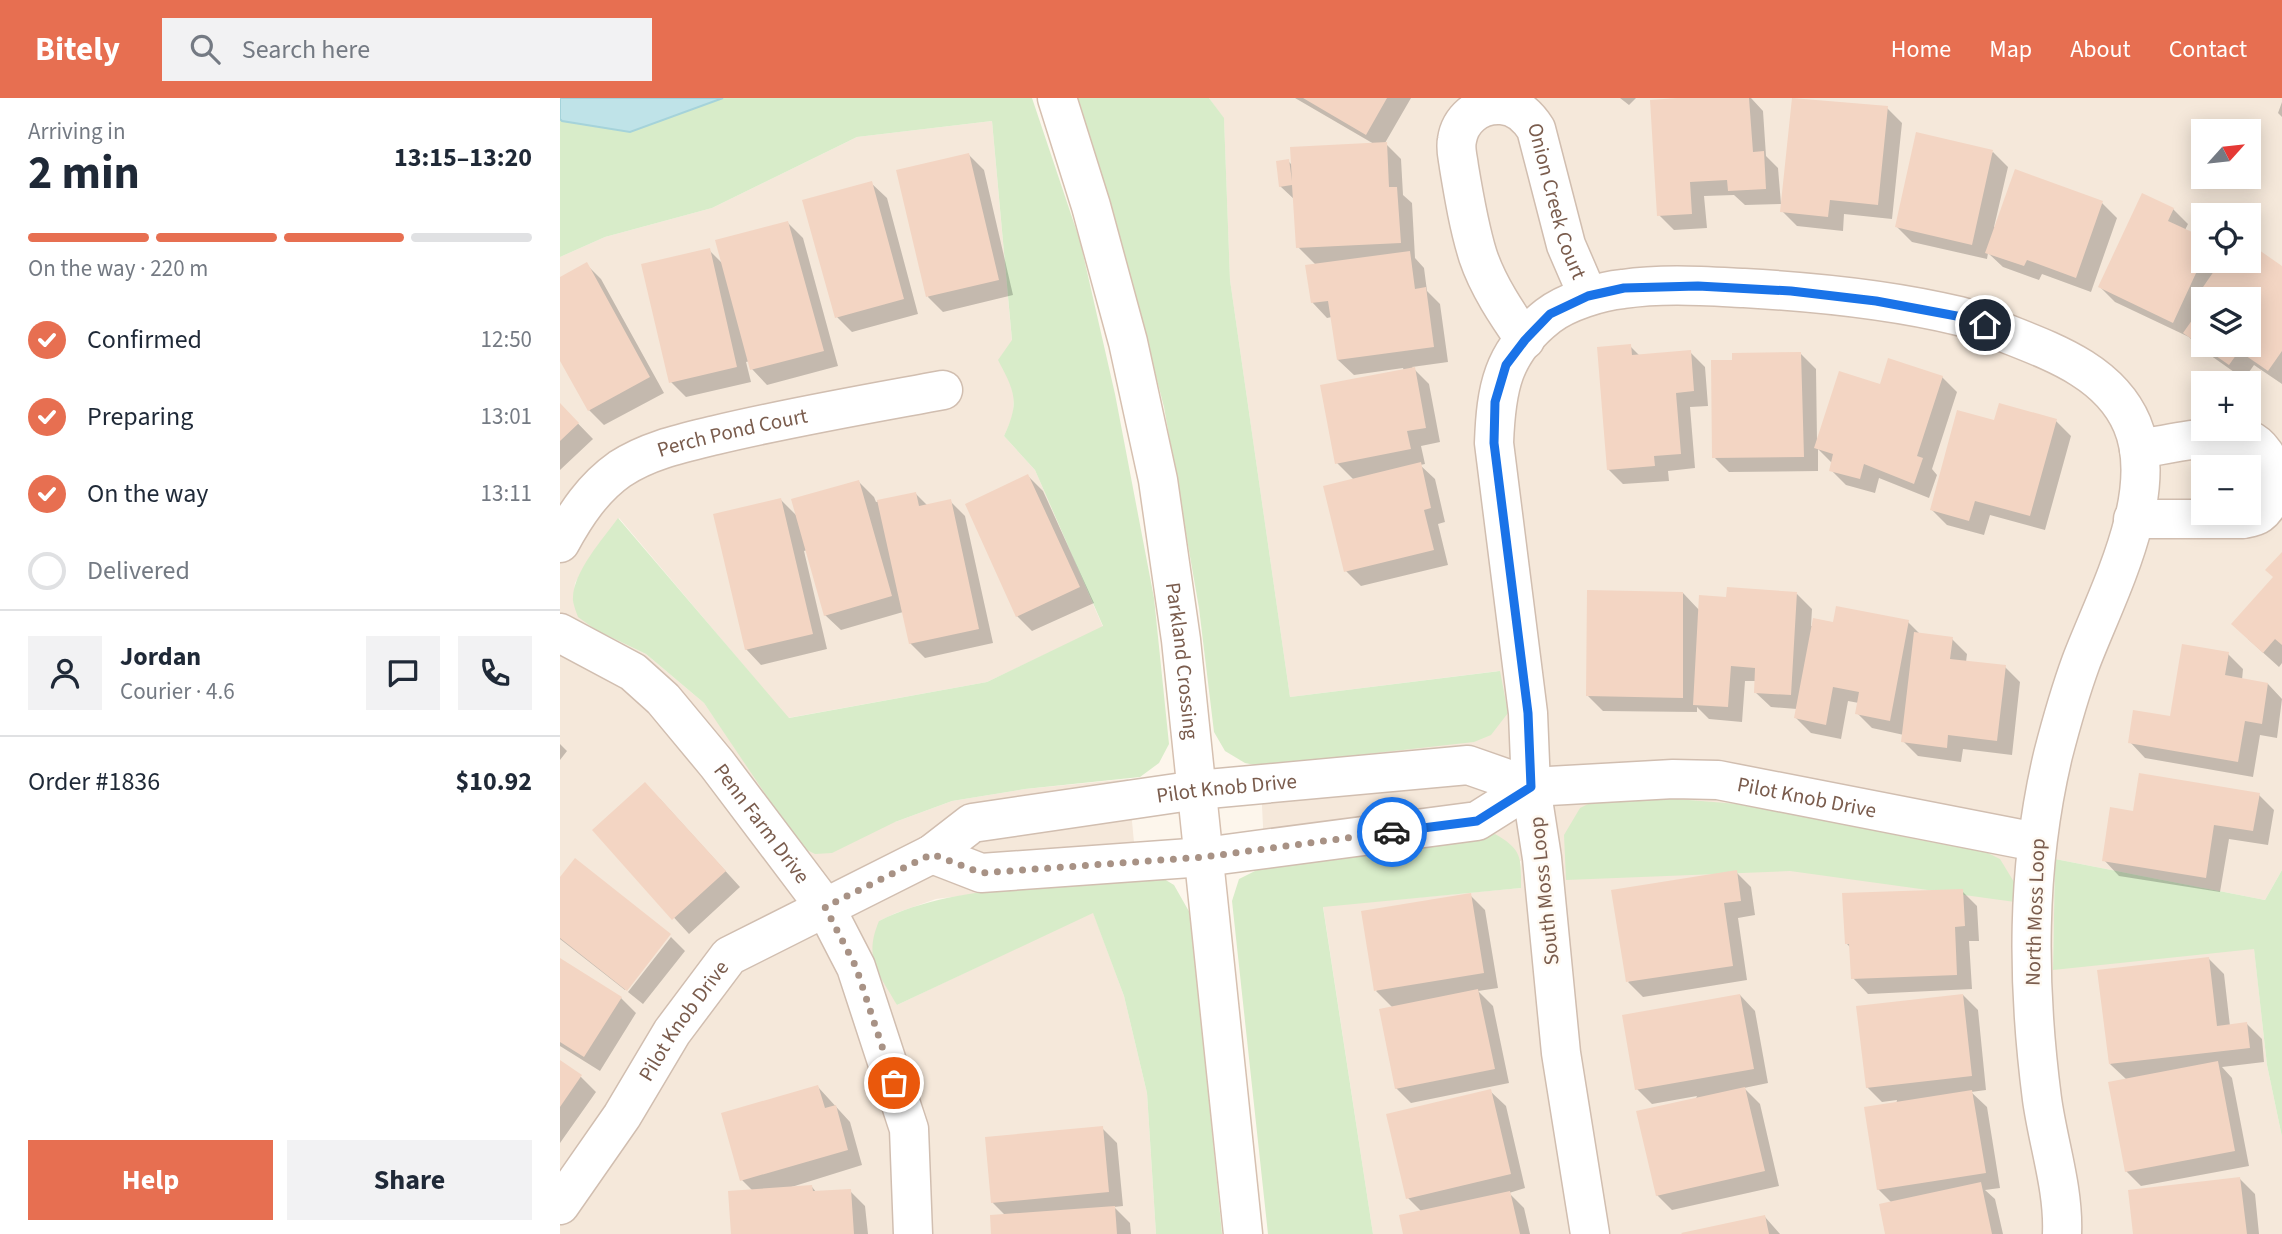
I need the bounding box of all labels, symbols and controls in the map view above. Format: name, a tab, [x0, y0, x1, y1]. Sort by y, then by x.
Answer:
search box	[162, 18, 652, 81]
text: Bitely	[35, 26, 120, 73]
icon: search	[186, 30, 224, 68]
text: Search here	[242, 31, 370, 68]
text: Home	[1891, 32, 1951, 67]
text: Map	[1989, 32, 2032, 67]
text: About	[2070, 32, 2131, 67]
text: Contact	[2169, 32, 2247, 67]
text: Arriving in	[28, 115, 126, 148]
north arrow	[2191, 119, 2261, 189]
map controls	[2191, 119, 2261, 525]
street label: Onion Creek Court	[1520, 120, 1594, 284]
text: 13:15–13:20	[394, 139, 532, 176]
text: 2 min	[28, 141, 140, 206]
button: locate	[2191, 203, 2261, 273]
text: On the way · 220 m	[28, 252, 208, 285]
button: layers	[2191, 287, 2261, 357]
pin	[1955, 295, 2015, 355]
icon: home	[1966, 306, 2004, 344]
icon: check	[28, 321, 66, 359]
text: Confirmed	[87, 321, 202, 358]
text: 12:50	[481, 323, 532, 356]
button: +	[2191, 371, 2261, 441]
icon: check	[28, 398, 66, 436]
text: Preparing	[87, 398, 193, 435]
text: 13:01	[481, 400, 532, 433]
street label: Perch Pond Court	[653, 401, 810, 465]
button: −	[2191, 455, 2261, 525]
icon: check	[28, 475, 66, 513]
text: On the way	[87, 475, 208, 512]
text: 13:11	[481, 477, 532, 510]
text: Delivered	[87, 552, 190, 589]
street label: Parkland Crossing	[1158, 580, 1206, 741]
button: person	[28, 636, 102, 710]
button: chat	[366, 636, 440, 710]
button: phone	[458, 636, 532, 710]
text: Jordan	[120, 638, 201, 675]
text: Courier · 4.6	[120, 675, 235, 708]
street label: Penn Farm Drive	[707, 757, 817, 890]
text: Order #1836	[28, 763, 160, 800]
text: $10.92	[456, 763, 532, 800]
street label: Pilot Knob Drive	[1154, 766, 1298, 811]
street label: Pilot Knob Drive	[1735, 769, 1879, 826]
courier	[1357, 797, 1427, 867]
icon: car	[1373, 813, 1411, 851]
street label: South Moss Loop	[1521, 815, 1567, 967]
street label: North Moss Loop	[2017, 838, 2053, 986]
street label: Pilot Knob Drive	[631, 954, 736, 1087]
pin	[864, 1053, 924, 1113]
icon: bag	[875, 1064, 913, 1102]
button: Help	[28, 1140, 273, 1220]
button: Share	[287, 1140, 532, 1220]

